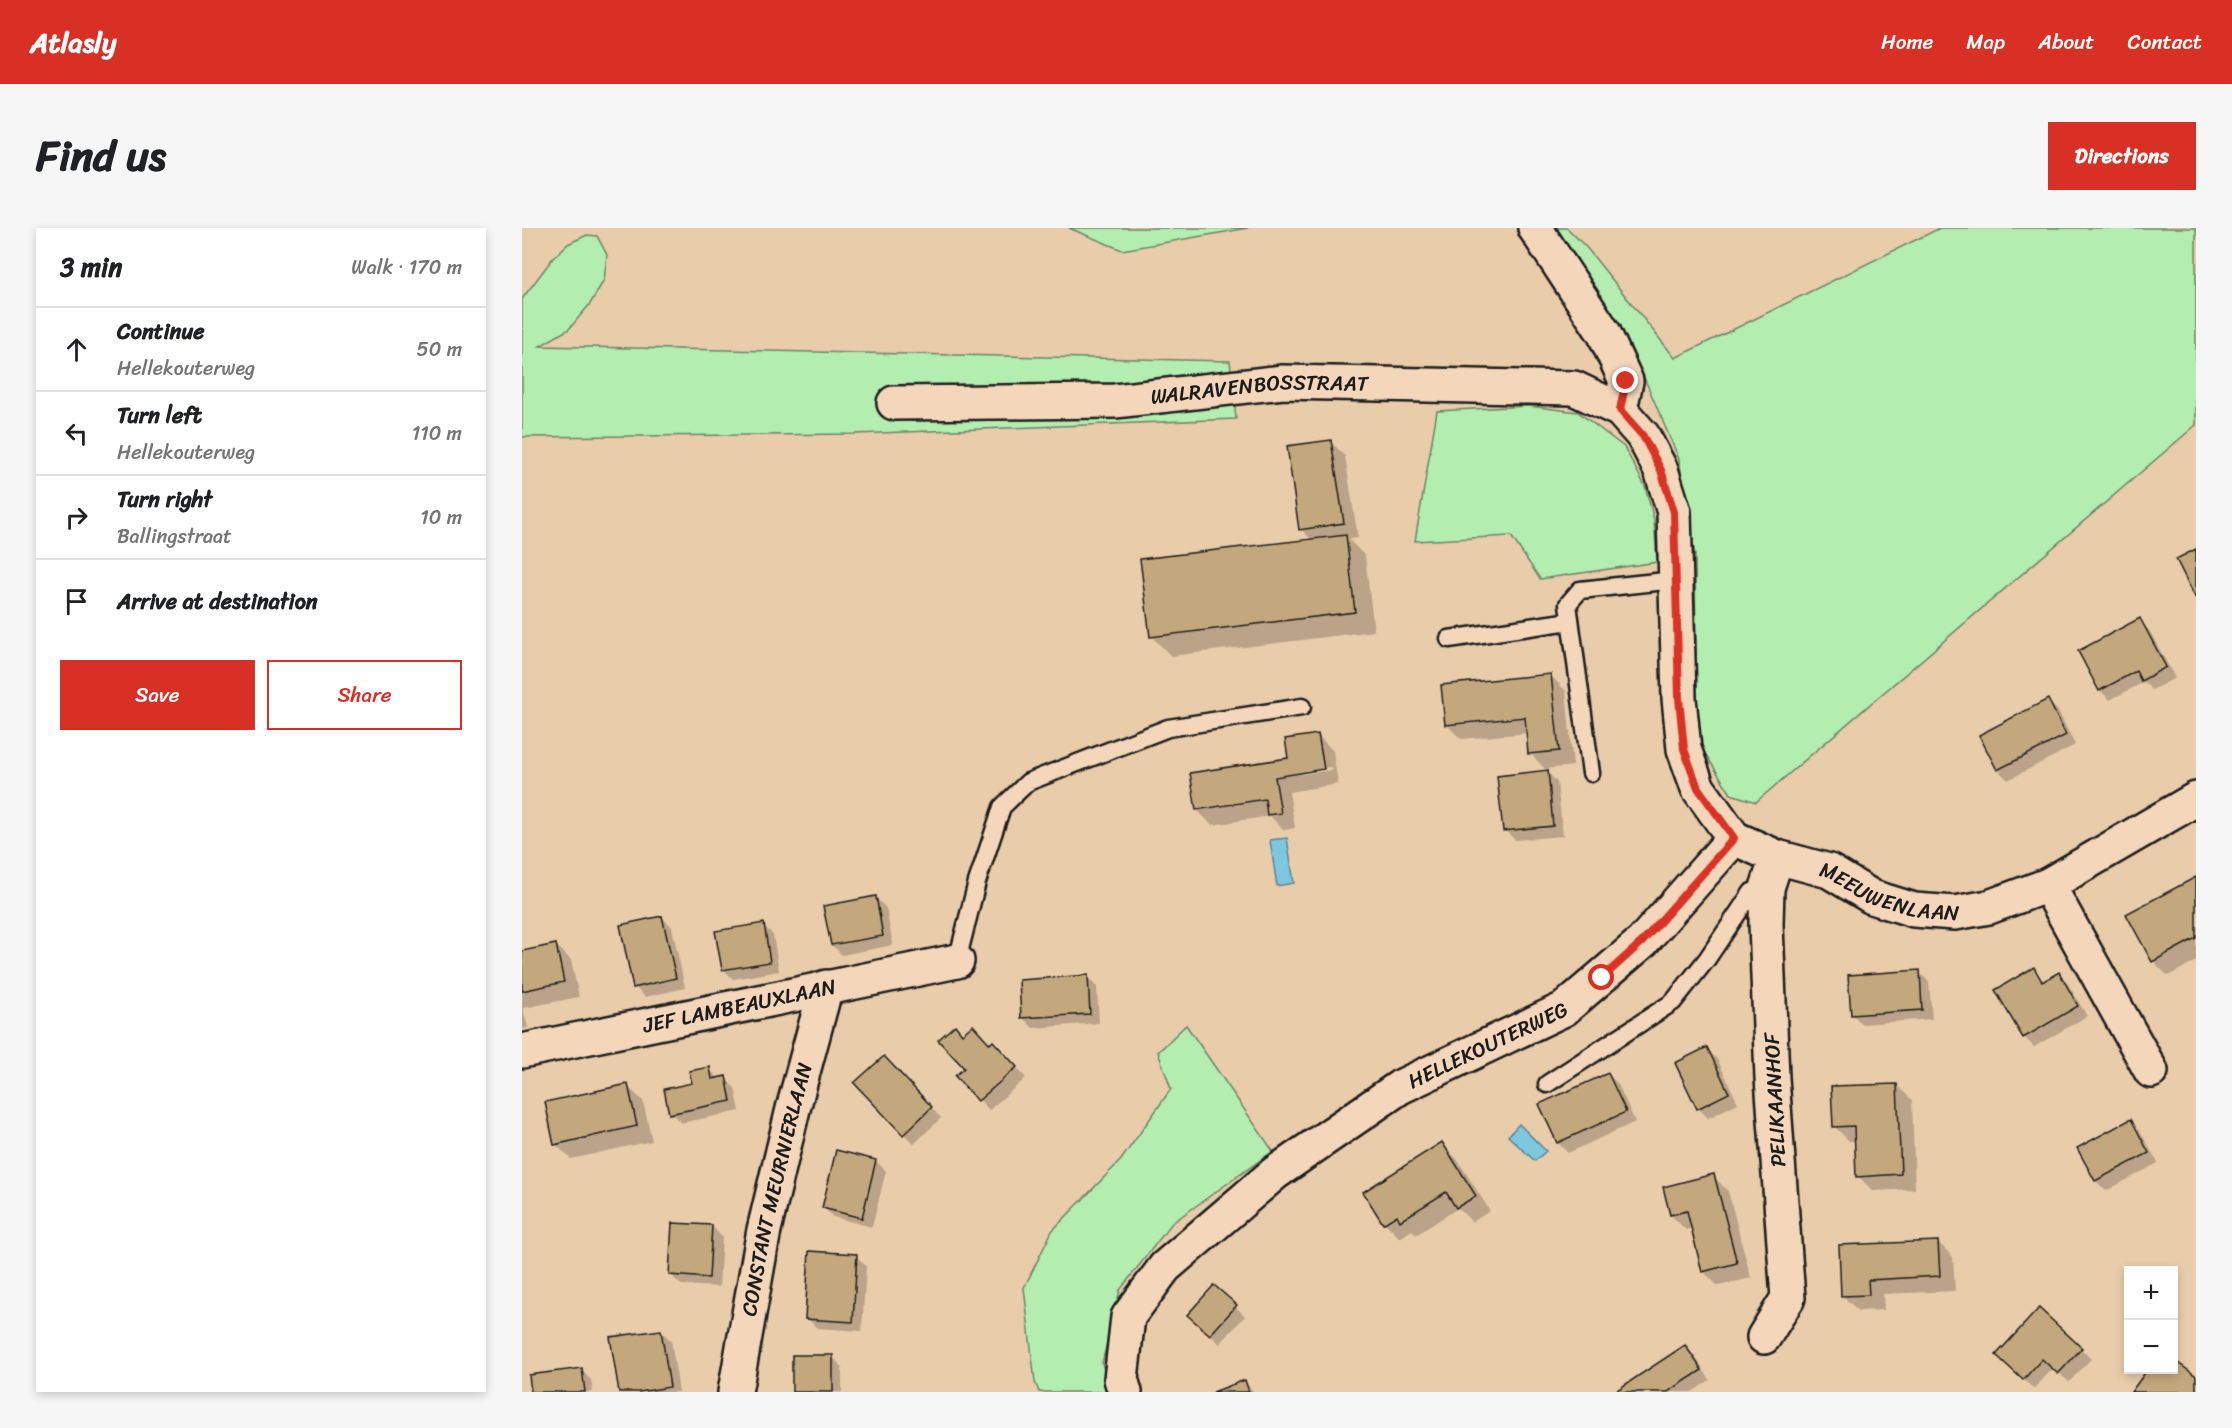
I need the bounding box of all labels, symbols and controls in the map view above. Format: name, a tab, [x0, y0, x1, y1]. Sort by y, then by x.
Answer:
text: Atlasly	[30, 18, 117, 67]
text: Home	[1881, 23, 1933, 61]
text: Map	[1966, 23, 2005, 61]
text: About	[2038, 23, 2095, 61]
text: Contact	[2128, 23, 2202, 61]
text: Find us	[36, 119, 166, 193]
button: Directions	[2048, 122, 2196, 190]
text: 3 min	[60, 244, 122, 290]
text: Walk · 170 m	[351, 250, 462, 285]
text: Continue	[117, 312, 205, 351]
text: 50 m	[417, 332, 462, 367]
icon: ahead	[60, 333, 93, 366]
text: Hellekouterweg	[117, 351, 255, 386]
street label: WALRAVENBOSSTRAAT	[1149, 363, 1370, 416]
route end	[1612, 367, 1638, 393]
text: Turn left	[117, 396, 202, 435]
text: 110 m	[412, 416, 462, 451]
icon: left	[60, 417, 93, 450]
text: Hellekouterweg	[117, 435, 255, 470]
text: Turn right	[117, 480, 212, 519]
text: 10 m	[420, 500, 462, 535]
icon: right	[60, 501, 93, 534]
text: Ballingstraat	[117, 519, 232, 554]
text: Arrive at destination	[117, 582, 318, 621]
icon: arrive	[60, 585, 93, 618]
button: Save	[60, 660, 255, 730]
button: Share	[267, 660, 462, 730]
street label: MEEUWENLAAN	[1815, 850, 1961, 932]
route start	[1588, 964, 1614, 990]
street label: JEF LAMBEAUXLAAN	[638, 967, 840, 1045]
street label: HELLEKOUTERWEG	[1401, 991, 1575, 1100]
street label: PELIKAANHOF	[1752, 1031, 1797, 1168]
street label: CONSTANT MEURNIERLAAN	[730, 1058, 824, 1319]
map controls	[2124, 1266, 2178, 1374]
button: +	[2124, 1266, 2178, 1320]
button: −	[2124, 1320, 2178, 1374]

